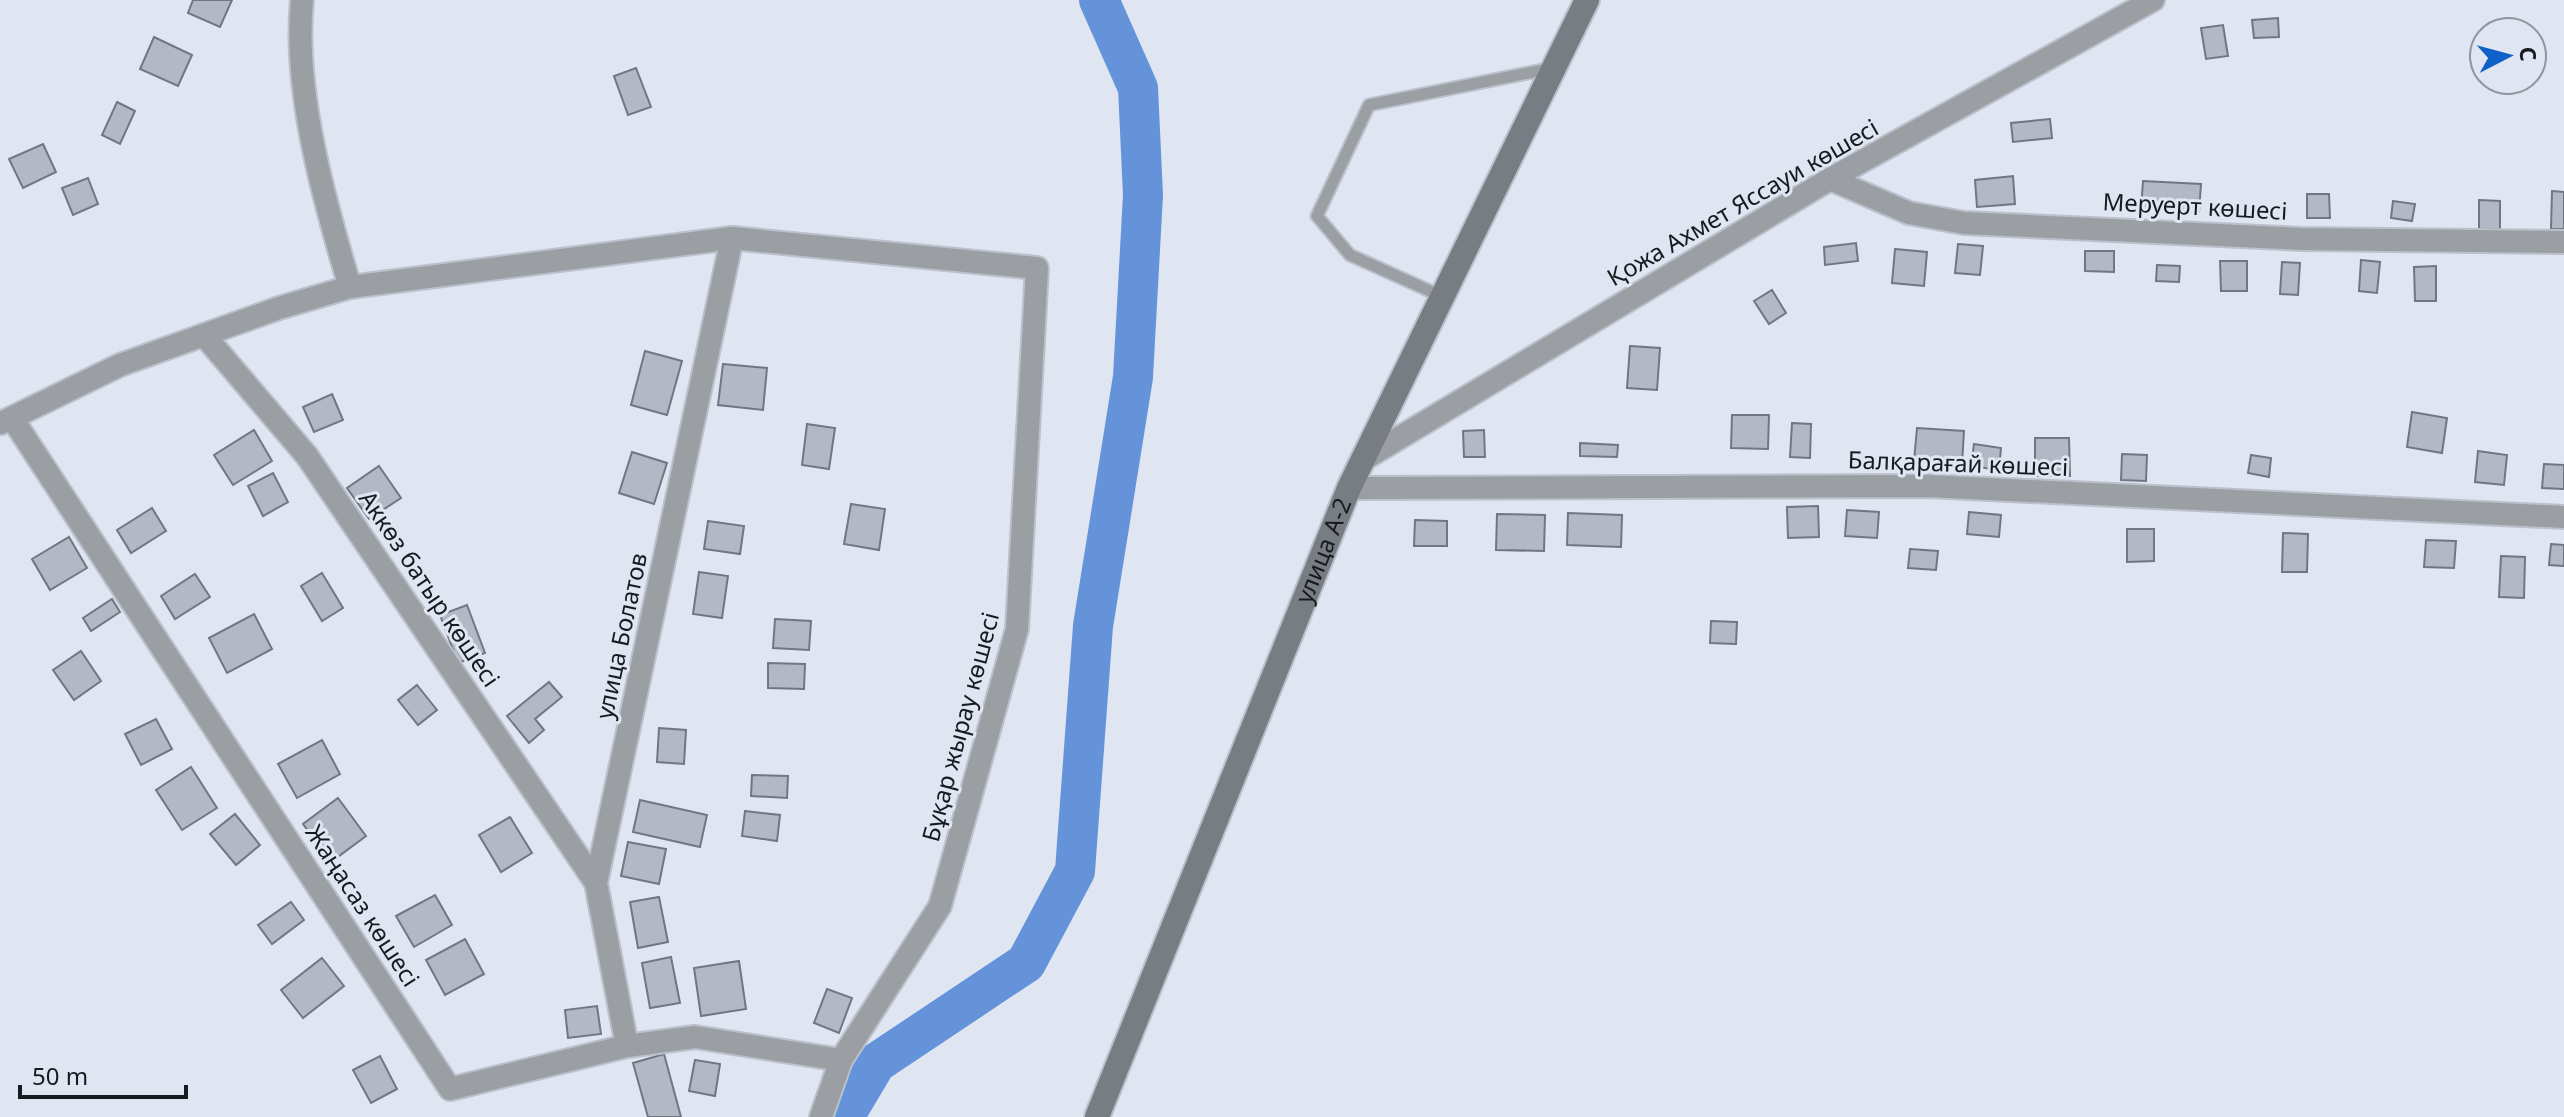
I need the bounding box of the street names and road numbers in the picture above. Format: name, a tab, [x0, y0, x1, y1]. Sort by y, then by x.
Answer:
street label: Қожа Ахмет Яссауи көшесі	[1601, 110, 1884, 293]
street label: Меруерт көшесі	[2102, 184, 2288, 227]
street label: Балқарағай көшесі	[1847, 442, 2069, 483]
street label: Аккөз батыр көшесі	[352, 484, 508, 693]
street label: улица А-2	[1286, 492, 1358, 608]
street label: улица Болатов	[587, 550, 654, 722]
street label: Бұқар жырау көшесі	[913, 608, 1006, 845]
street label: Жаңасаз көшесі	[299, 818, 428, 992]

